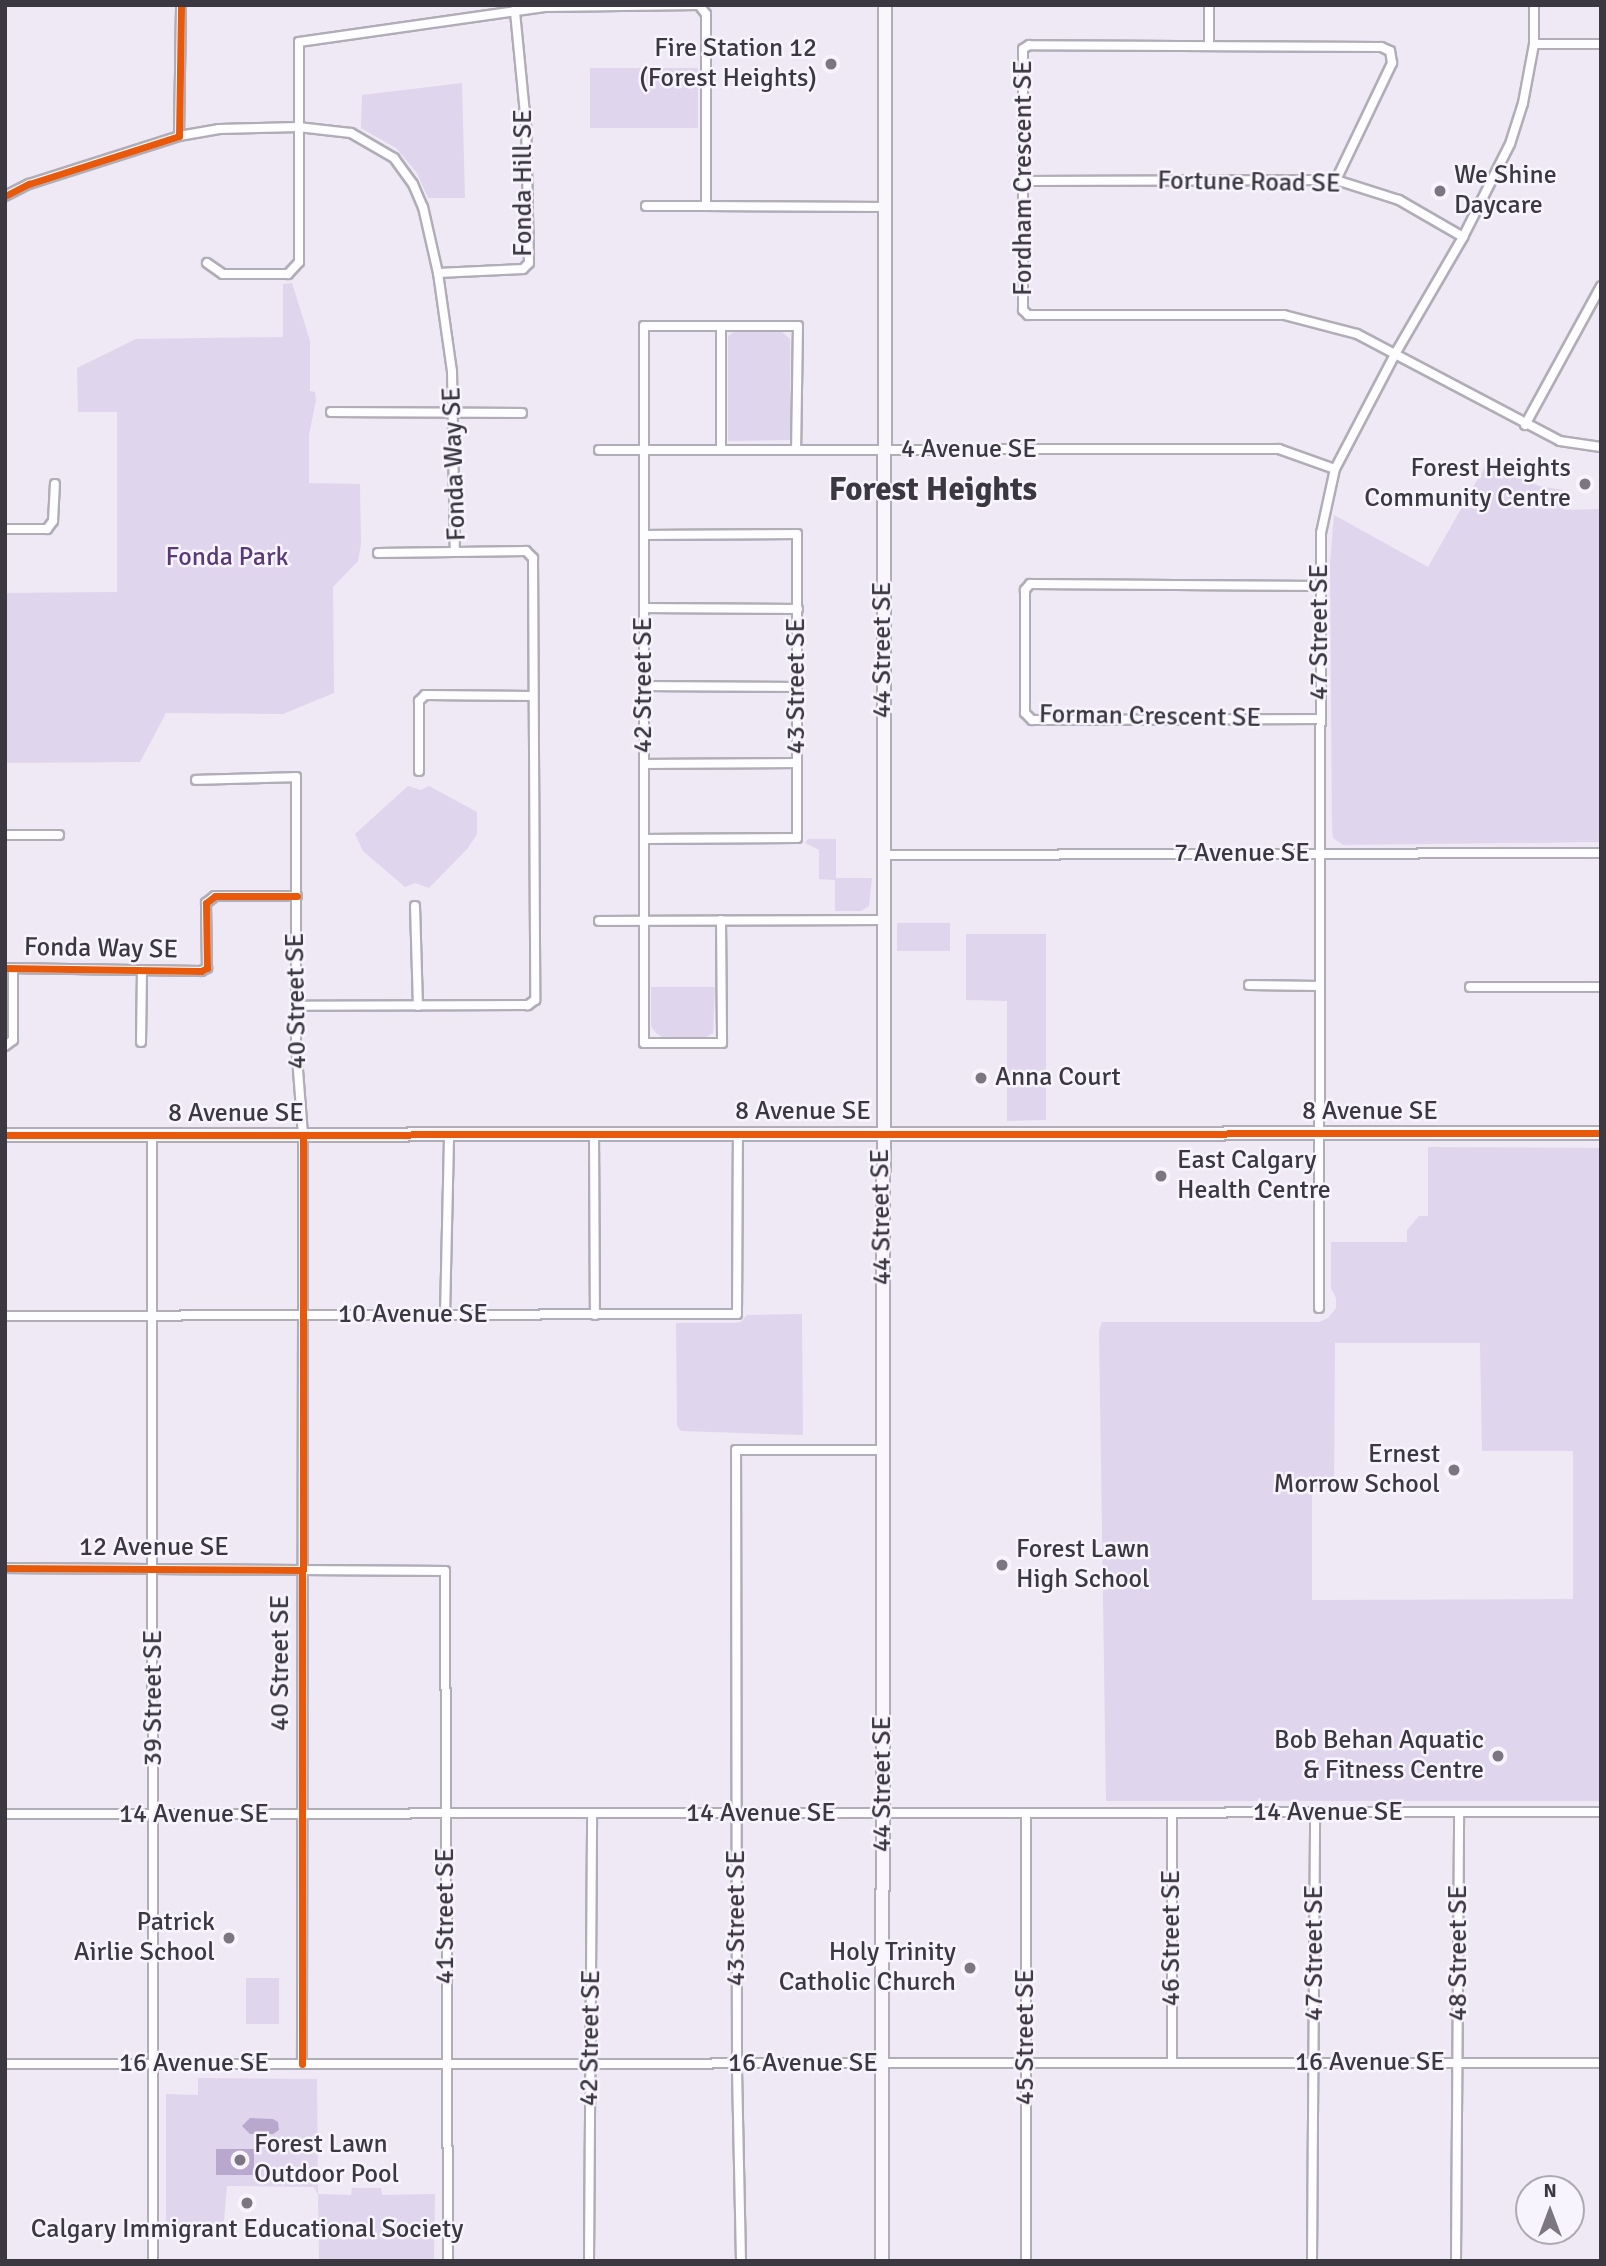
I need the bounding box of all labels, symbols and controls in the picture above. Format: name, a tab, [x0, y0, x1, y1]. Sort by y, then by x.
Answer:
place label: Fire Station 12 (Forest Heights)	[639, 33, 817, 94]
marker: Fire Station 12 (Forest Heights)	[823, 56, 839, 72]
street label: Fordham Crescent SE	[1008, 60, 1040, 296]
street label: Fonda Hill SE	[508, 109, 540, 257]
place label: We Shine Daycare	[1454, 160, 1557, 222]
street label: Fortune Road SE	[1157, 166, 1341, 200]
marker: We Shine Daycare	[1432, 183, 1448, 199]
street label: Fonda Way SE	[437, 386, 473, 542]
street label: 4 Avenue SE	[901, 434, 1037, 466]
place label: Forest Heights Community Centre	[1364, 453, 1571, 514]
district label: Forest Heights	[829, 470, 1037, 510]
marker: Forest Heights Community Centre	[1577, 476, 1593, 492]
park label: Fonda Park	[165, 542, 289, 574]
street label: 47 Street SE	[1304, 564, 1336, 700]
street label: 44 Street SE	[867, 582, 899, 718]
street label: 42 Street SE	[628, 617, 660, 753]
street label: 43 Street SE	[781, 618, 813, 754]
street label: Forman Crescent SE	[1039, 699, 1261, 735]
street label: 7 Avenue SE	[1174, 838, 1310, 870]
street label: Fonda Way SE	[24, 932, 178, 966]
street label: 40 Street SE	[280, 933, 314, 1069]
place label: Anna Court	[995, 1062, 1121, 1094]
marker: Anna Court	[973, 1070, 989, 1086]
street label: 8 Avenue SE	[735, 1096, 871, 1128]
street label: 8 Avenue SE	[1302, 1096, 1438, 1128]
street label: 8 Avenue SE	[168, 1098, 304, 1130]
place label: East Calgary Health Centre	[1177, 1145, 1331, 1206]
street label: 44 Street SE	[865, 1149, 899, 1285]
marker: East Calgary Health Centre	[1151, 1166, 1171, 1186]
street label: 10 Avenue SE	[338, 1299, 488, 1331]
place label: Ernest Morrow School	[1274, 1439, 1440, 1500]
marker: Ernest Morrow School	[1446, 1462, 1462, 1478]
street label: 12 Avenue SE	[79, 1532, 229, 1564]
place label: Forest Lawn High School	[1016, 1534, 1150, 1596]
marker: Forest Lawn High School	[994, 1557, 1010, 1573]
street label: 40 Street SE	[265, 1595, 297, 1731]
street label: 39 Street SE	[138, 1630, 170, 1766]
street label: 44 Street SE	[867, 1716, 899, 1852]
place label: Bob Behan Aquatic & Fitness Centre	[1274, 1725, 1484, 1786]
marker: Bob Behan Aquatic & Fitness Centre	[1490, 1748, 1506, 1764]
street label: 14 Avenue SE	[1253, 1797, 1403, 1829]
street label: 14 Avenue SE	[686, 1798, 836, 1830]
street label: 14 Avenue SE	[119, 1799, 269, 1831]
street label: 41 Street SE	[430, 1848, 462, 1984]
street label: 43 Street SE	[721, 1850, 753, 1986]
street label: 46 Street SE	[1156, 1870, 1188, 2006]
street label: 47 Street SE	[1299, 1885, 1331, 2021]
street label: 48 Street SE	[1443, 1885, 1475, 2021]
place label: Patrick Airlie School	[74, 1907, 215, 1968]
marker: Patrick Airlie School	[221, 1930, 237, 1946]
place label: Holy Trinity Catholic Church	[779, 1937, 956, 1998]
marker: Holy Trinity Catholic Church	[962, 1960, 978, 1976]
street label: 45 Street SE	[1010, 1969, 1042, 2105]
street label: 42 Street SE	[574, 1970, 608, 2106]
street label: 16 Avenue SE	[1295, 2047, 1445, 2079]
street label: 16 Avenue SE	[119, 2048, 269, 2080]
street label: 16 Avenue SE	[728, 2048, 878, 2080]
place label: Forest Lawn Outdoor Pool	[254, 2129, 399, 2190]
marker: Forest Lawn Outdoor Pool	[232, 2152, 248, 2168]
north arrow	[1515, 2175, 1585, 2245]
text: N	[1543, 2179, 1557, 2203]
marker: Calgary Immigrant Educational Society	[239, 2195, 255, 2211]
place label: Calgary Immigrant Educational Society	[31, 2214, 463, 2246]

